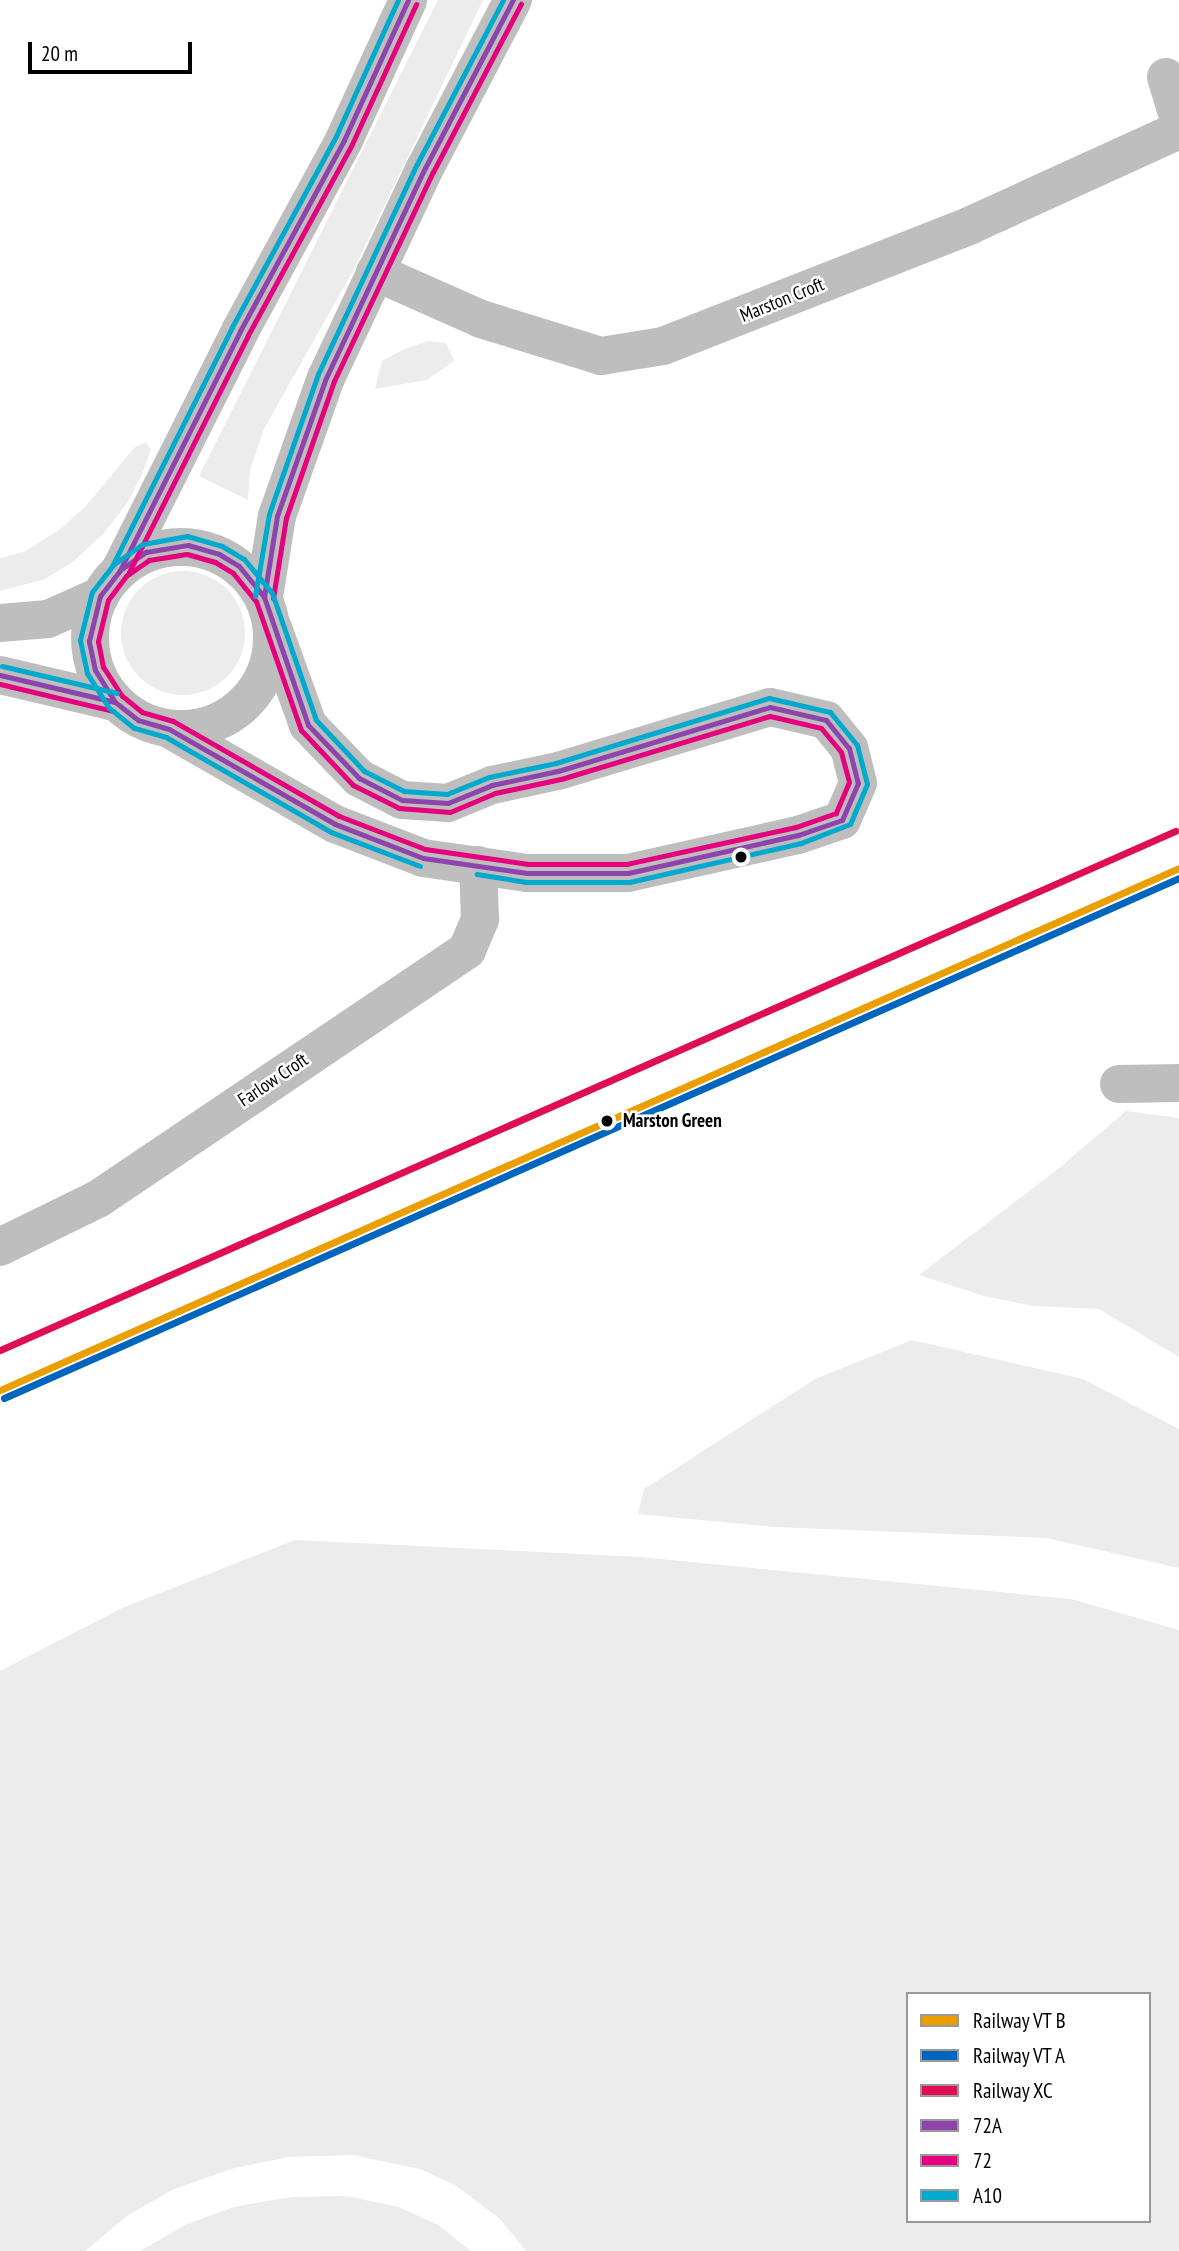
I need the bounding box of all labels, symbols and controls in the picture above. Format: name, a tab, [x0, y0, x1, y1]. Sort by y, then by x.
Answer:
scale bar	[32, 28, 196, 72]
text: 20 m	[41, 40, 78, 67]
street label: Marston Croft	[737, 273, 827, 327]
unlabelled marker	[734, 850, 748, 864]
street label: Farlow Croft	[233, 1048, 313, 1112]
place label: Marston Green	[623, 1110, 722, 1132]
marker: Marston Green	[597, 1111, 617, 1131]
legend	[906, 1992, 1151, 2223]
text: Railway VT B	[973, 2007, 1066, 2034]
text: Railway VT A	[973, 2042, 1065, 2069]
text: Railway XC	[973, 2077, 1053, 2104]
text: 72A	[973, 2112, 1002, 2139]
text: 72	[973, 2147, 992, 2174]
text: A10	[973, 2182, 1002, 2209]

